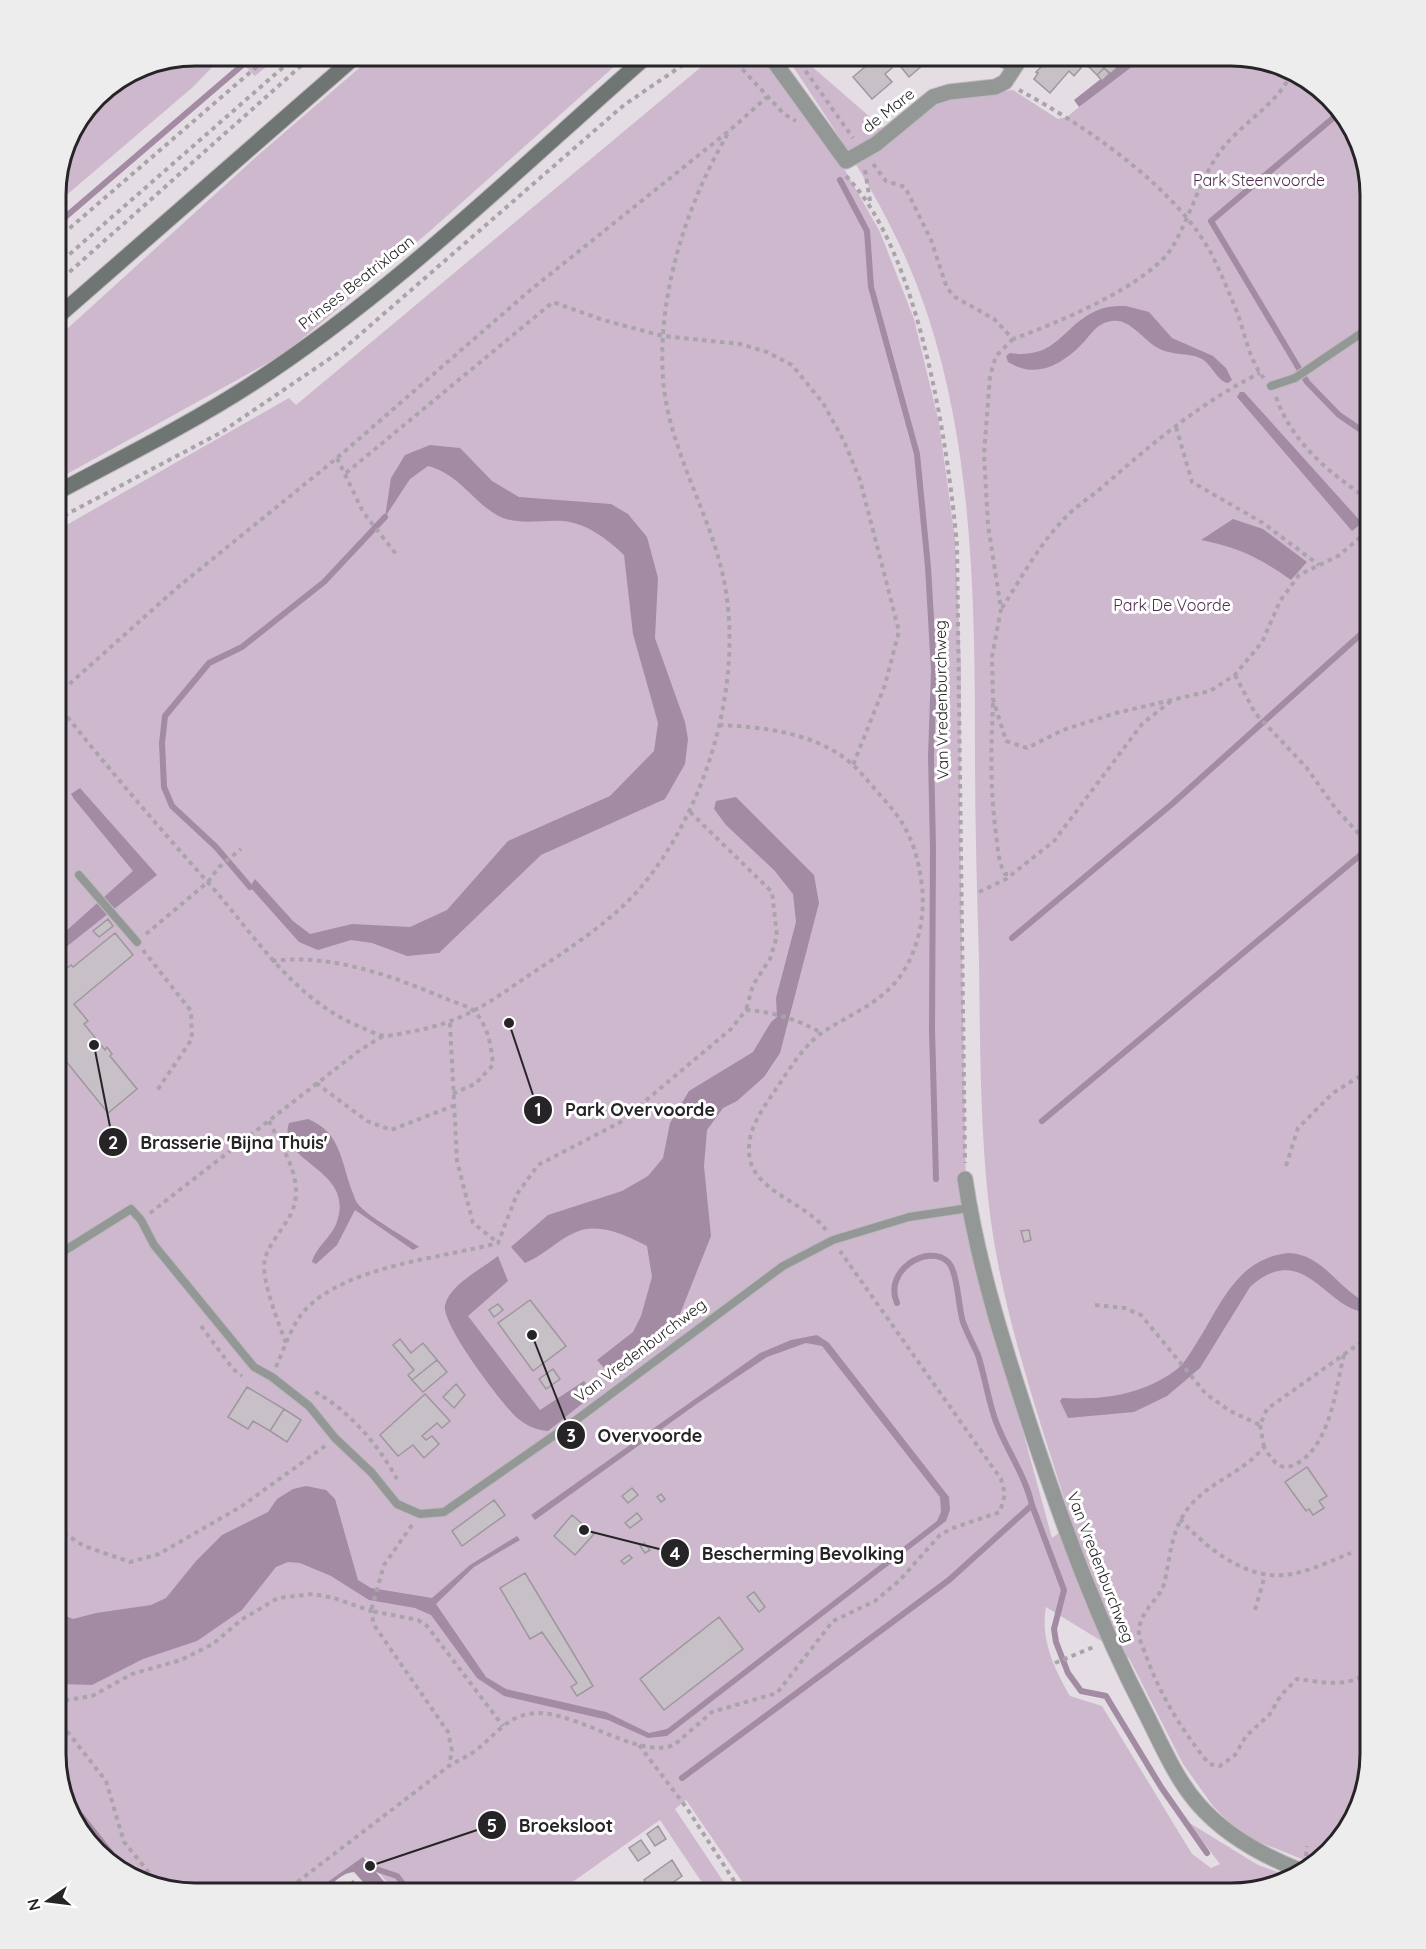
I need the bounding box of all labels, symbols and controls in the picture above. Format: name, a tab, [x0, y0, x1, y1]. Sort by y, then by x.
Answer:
street label: de Mare	[858, 83, 918, 137]
park label: Park Steenvoorde	[1193, 170, 1325, 190]
street label: Prinses Beatrixlaan	[294, 231, 418, 333]
park label: Park De Voorde	[1113, 595, 1231, 615]
street label: Van Vredenburchweg	[930, 620, 952, 780]
callout: Park Overvoorde	[523, 1092, 727, 1128]
text: 1	[534, 1098, 542, 1121]
text: Park Overvoorde	[565, 1098, 715, 1121]
callout: Brasserie 'Bijna Thuis'	[98, 1124, 340, 1160]
text: 2	[108, 1131, 118, 1154]
text: Brasserie 'Bijna Thuis'	[140, 1131, 328, 1154]
street label: Van Vredenburchweg	[570, 1294, 710, 1406]
callout: Overvoorde	[556, 1417, 715, 1453]
text: 3	[566, 1424, 576, 1447]
text: Overvoorde	[598, 1424, 702, 1447]
street label: Van Vredenburchweg	[1063, 1489, 1139, 1645]
callout: Bescherming Bevolking	[660, 1535, 916, 1571]
text: 4	[670, 1542, 681, 1565]
text: Bescherming Bevolking	[702, 1542, 904, 1565]
callout: Broeksloot	[477, 1807, 626, 1843]
text: 5	[487, 1814, 497, 1837]
text: Broeksloot	[519, 1814, 613, 1837]
north arrow	[18, 1871, 78, 1931]
text: N	[22, 1897, 45, 1913]

